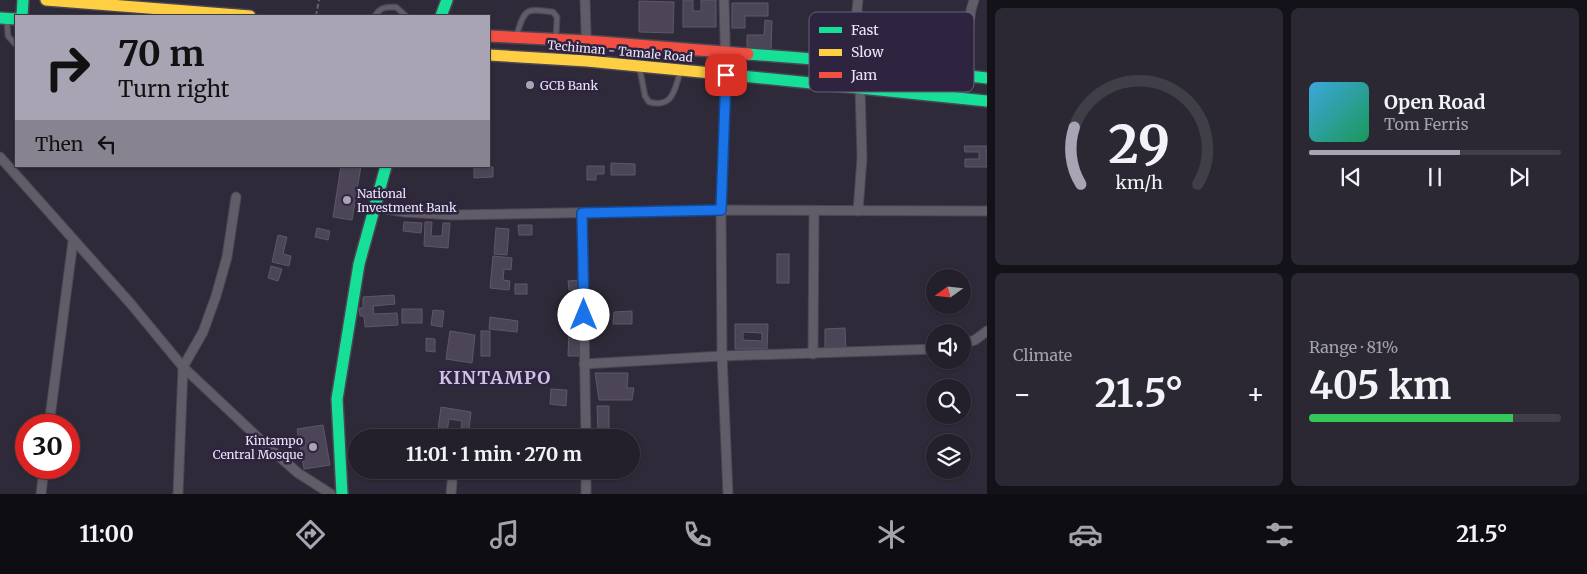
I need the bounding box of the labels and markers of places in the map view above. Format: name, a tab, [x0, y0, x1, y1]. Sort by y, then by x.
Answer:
pin	[705, 54, 747, 96]
place label: GCB Bank	[540, 78, 598, 93]
marker: GCB Bank	[524, 79, 536, 91]
place label: National Investment Bank	[357, 186, 457, 215]
marker: National Investment Bank	[341, 194, 353, 206]
place label: Kintampo Central Mosque	[213, 433, 303, 462]
marker: Kintampo Central Mosque	[307, 441, 319, 453]

